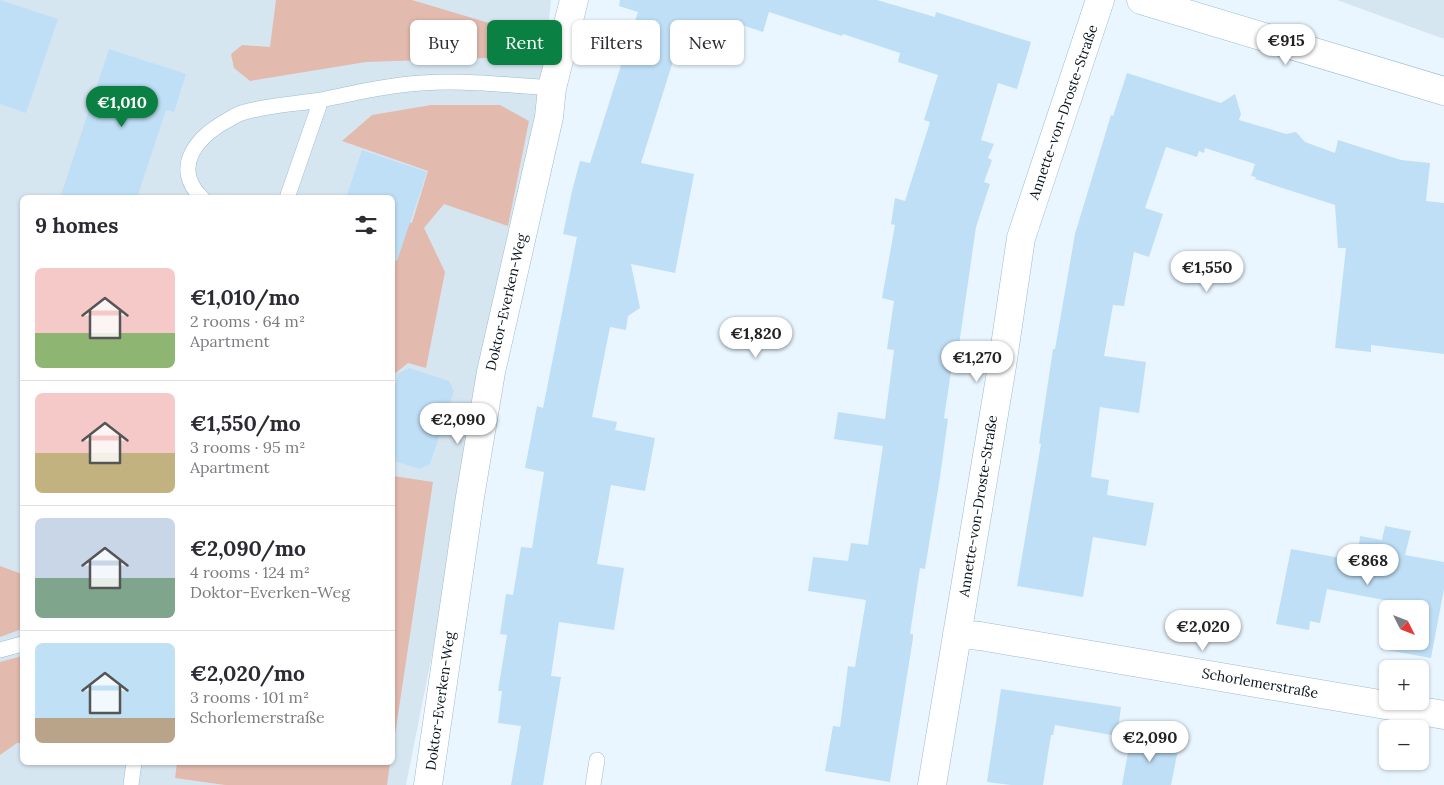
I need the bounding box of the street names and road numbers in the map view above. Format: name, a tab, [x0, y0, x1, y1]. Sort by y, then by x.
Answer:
street label: Annette-von-Droste-Straße	[1024, 22, 1102, 203]
street label: Doktor-Everken-Weg	[481, 231, 531, 372]
street label: Annette-von-Droste-Straße	[955, 413, 1001, 599]
street label: Doktor-Everken-Weg	[421, 630, 459, 772]
street label: Schorlemerstraße	[1200, 664, 1320, 702]

